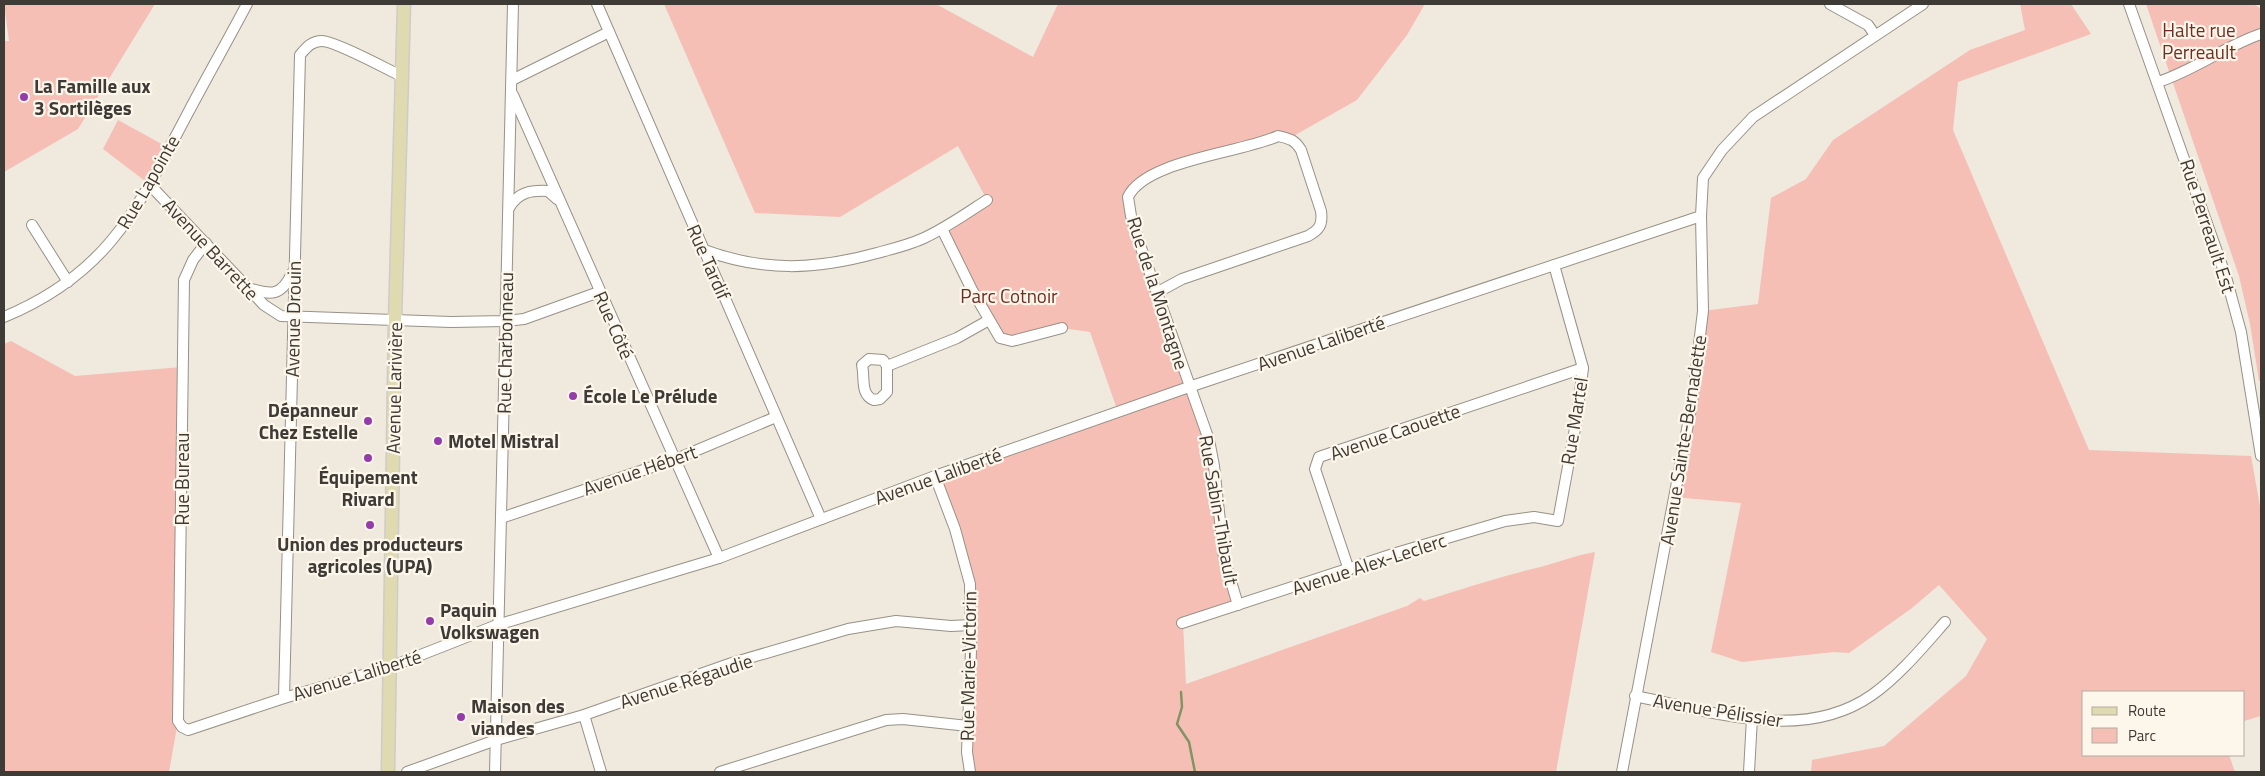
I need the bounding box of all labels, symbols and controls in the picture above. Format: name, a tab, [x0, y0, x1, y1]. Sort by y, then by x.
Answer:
park label: Halte rue Perreault	[2162, 15, 2236, 66]
place label: La Famille aux 3 Sortilèges	[34, 71, 151, 122]
marker: La Famille aux 3 Sortilèges	[18, 91, 30, 103]
street label: Rue Lapointe	[109, 129, 186, 234]
street label: Rue Perreault Est	[2173, 155, 2244, 297]
street label: Avenue Barrette	[156, 191, 266, 306]
street label: Rue de la Montagne	[1120, 213, 1197, 373]
street label: Rue Tardif	[680, 219, 739, 305]
street label: Avenue Drouin	[277, 260, 308, 378]
street label: Rue Charbonneau	[489, 272, 520, 414]
park label: Parc Cotnoir	[960, 281, 1058, 310]
street label: Rue Côté	[587, 286, 642, 364]
street label: Avenue Laliberté	[1253, 307, 1389, 378]
street label: Avenue Larivière	[378, 322, 409, 454]
street label: Avenue Sainte-Bernadette	[1652, 333, 1713, 547]
street label: Rue Martel	[1552, 375, 1595, 467]
place label: École Le Prélude	[583, 381, 718, 410]
marker: École Le Prélude	[567, 390, 579, 402]
place label: Dépanneur Chez Estelle	[259, 395, 358, 446]
street label: Avenue Caouette	[1326, 396, 1464, 467]
marker: Dépanneur Chez Estelle	[362, 415, 374, 427]
place label: Motel Mistral	[448, 426, 559, 455]
street label: Rue Bureau	[167, 433, 196, 525]
street label: Rue Sabin-Thibault	[1192, 433, 1247, 588]
marker: Motel Mistral	[432, 435, 444, 447]
street label: Avenue Hébert	[579, 436, 701, 503]
street label: Avenue Laliberté	[870, 439, 1005, 512]
marker: Équipement Rivard	[362, 452, 374, 464]
place label: Équipement Rivard	[318, 462, 418, 513]
marker: Union des producteurs agricoles (UPA)	[364, 519, 376, 531]
street label: Avenue Alex-Leclerc	[1288, 525, 1450, 602]
place label: Union des producteurs agricoles (UPA)	[277, 529, 463, 580]
street label: Rue Marie-Victorin	[952, 591, 983, 741]
place label: Paquin Volkswagen	[440, 595, 540, 646]
marker: Paquin Volkswagen	[424, 615, 436, 627]
street label: Avenue Laliberté	[289, 641, 425, 708]
street label: Avenue Régaudie	[616, 645, 756, 716]
street label: Avenue Pélissier	[1651, 685, 1785, 734]
place label: Maison des viandes	[471, 691, 565, 742]
legend	[2082, 691, 2245, 756]
text: Route	[2128, 699, 2166, 722]
marker: Maison des viandes	[455, 711, 467, 723]
text: Parc	[2128, 724, 2156, 747]

